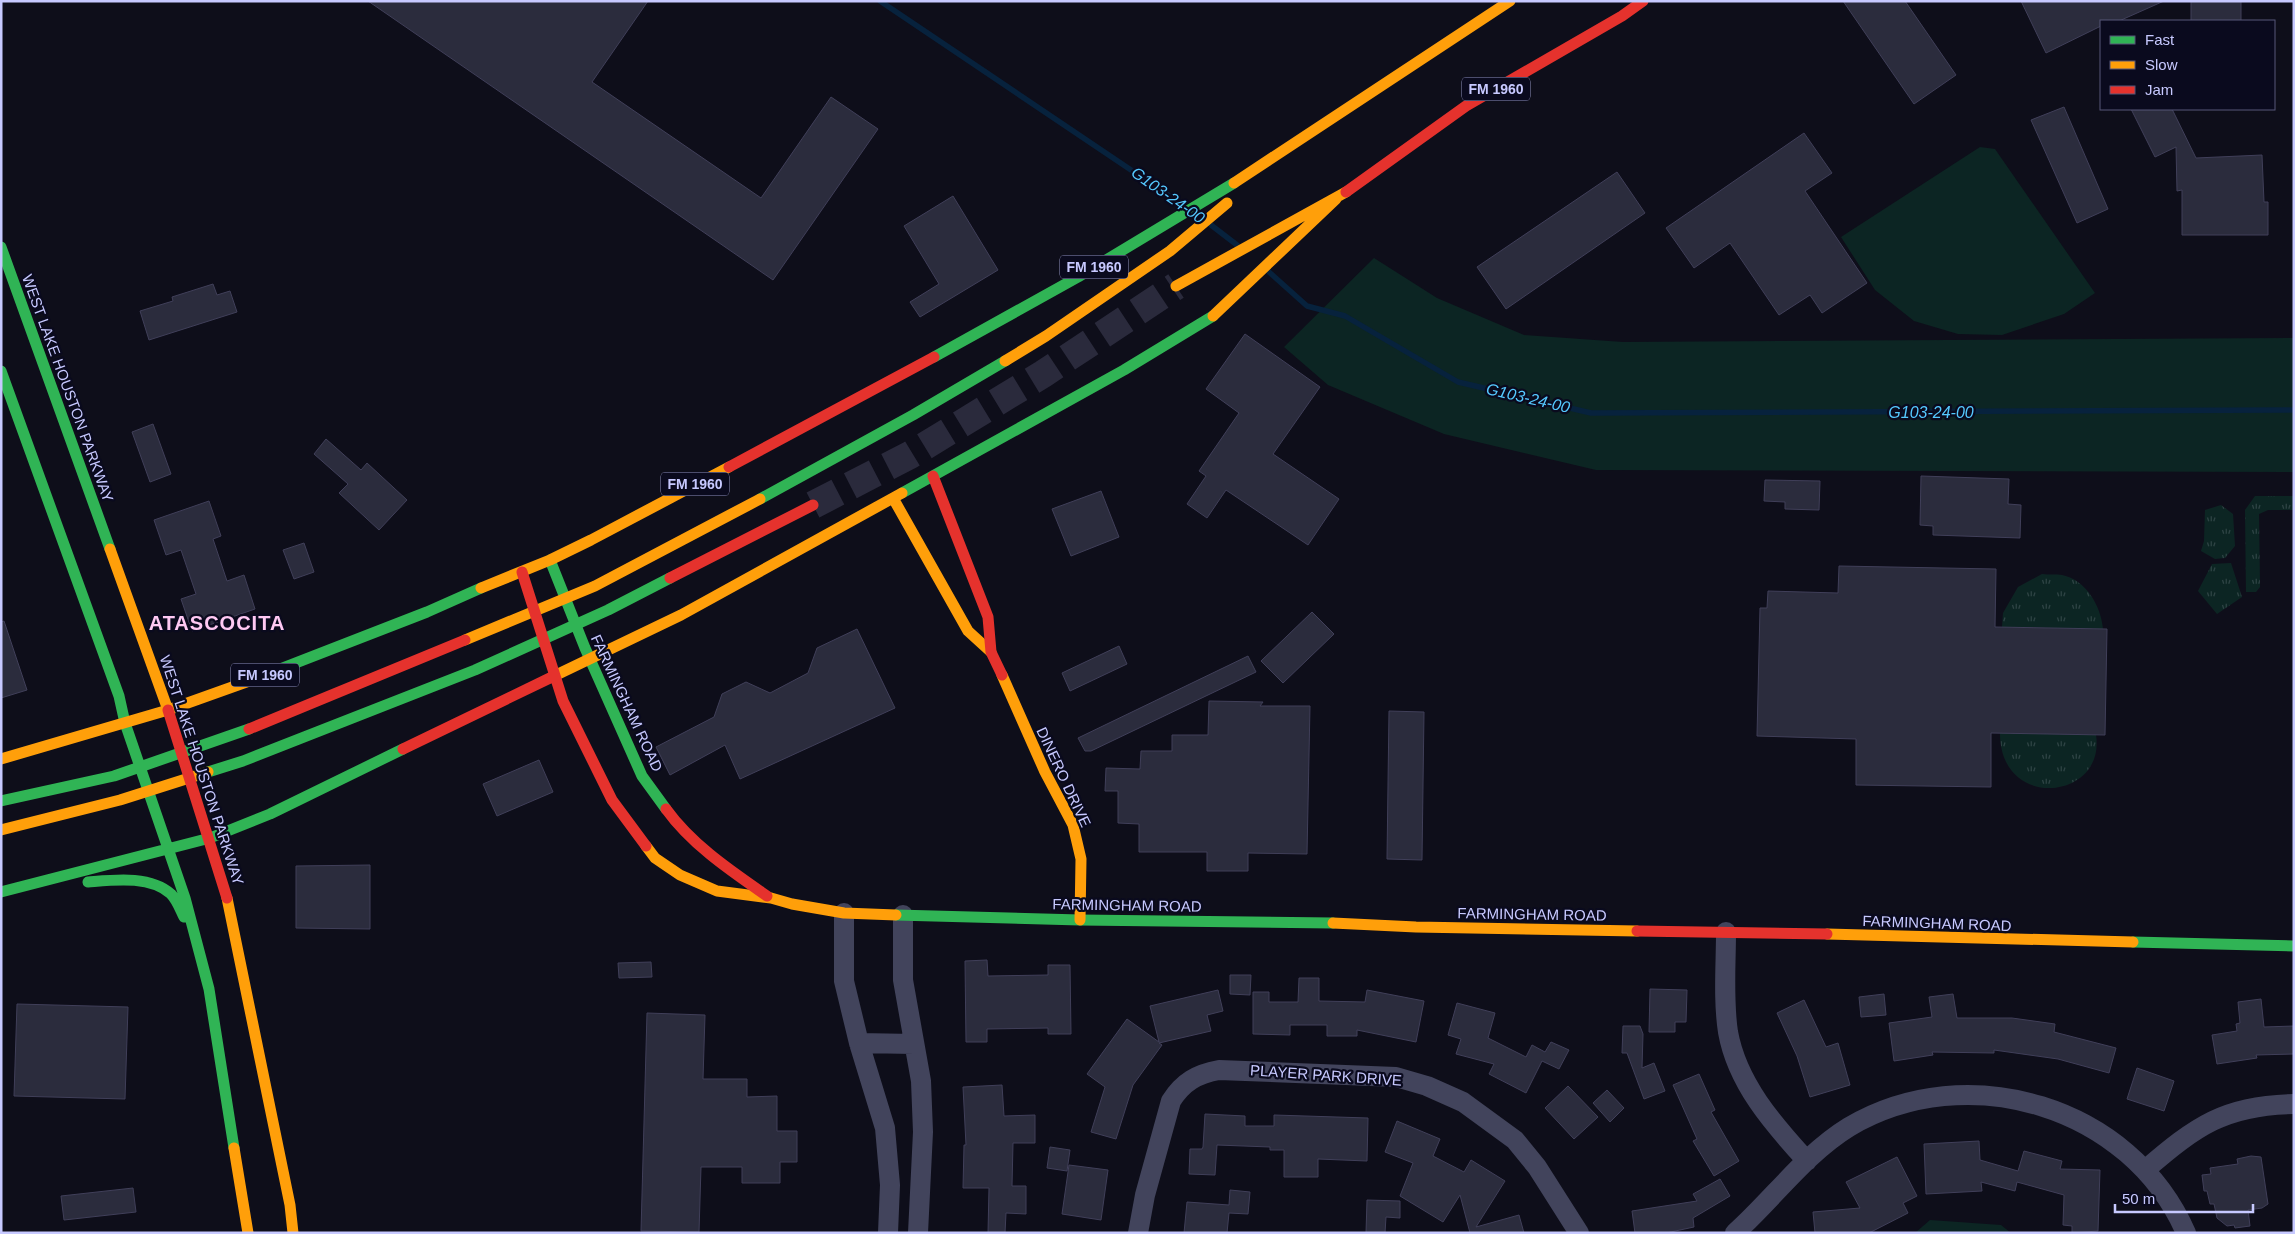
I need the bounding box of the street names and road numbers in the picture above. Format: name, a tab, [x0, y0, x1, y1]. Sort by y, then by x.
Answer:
road number: FM 1960	[1462, 78, 1530, 100]
road number: FM 1960	[1060, 256, 1128, 278]
street label: WEST LAKE HOUSTON PARKWAY	[19, 272, 117, 504]
road number: FM 1960	[661, 472, 729, 496]
street label: FARMINGHAM ROAD	[588, 632, 666, 774]
street label: WEST LAKE HOUSTON PARKWAY	[157, 653, 247, 887]
road number: FM 1960	[231, 664, 299, 686]
street label: DINERO DRIVE	[1033, 724, 1095, 830]
street label: FARMINGHAM ROAD	[1052, 895, 1202, 915]
street label: FARMINGHAM ROAD	[1457, 904, 1607, 924]
street label: FARMINGHAM ROAD	[1862, 912, 2012, 934]
street label: PLAYER PARK DRIVE	[1250, 1061, 1402, 1089]

